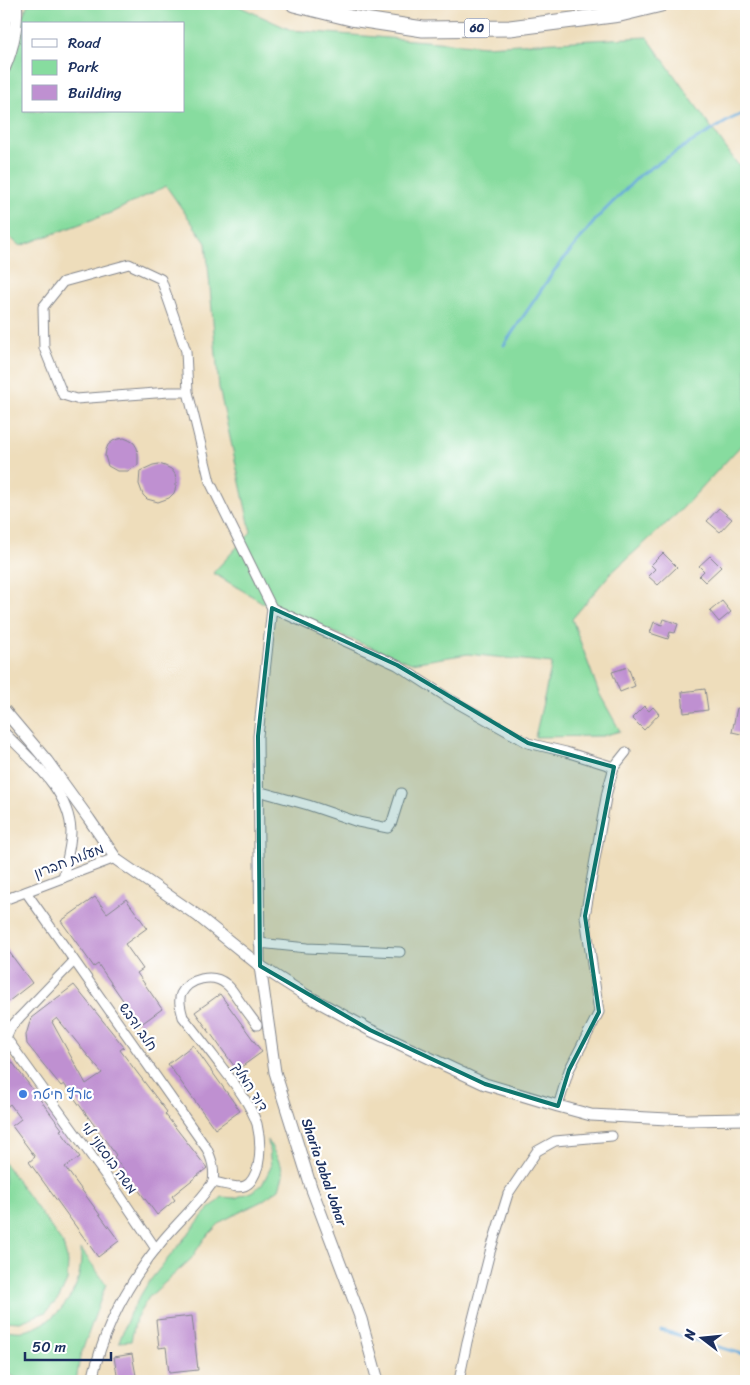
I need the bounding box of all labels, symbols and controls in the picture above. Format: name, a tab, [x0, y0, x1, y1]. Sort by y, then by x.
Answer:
road number: 60	[464, 18, 490, 38]
legend	[22, 22, 185, 112]
text: Road	[68, 30, 101, 56]
text: Park	[68, 54, 99, 80]
text: Building	[68, 80, 122, 106]
street label: מעלות חברון	[30, 836, 108, 886]
street label: חלב ודבש	[112, 997, 164, 1057]
street label: דוד המלך	[225, 1057, 275, 1117]
place label: ארץ חיטה	[33, 1082, 93, 1107]
marker: ארץ חיטה	[17, 1088, 29, 1100]
street label: Sharia Jabal Johar	[294, 1115, 355, 1231]
street label: משה בוסאני לוי	[74, 1116, 144, 1200]
north arrow	[678, 1312, 728, 1362]
text: N	[676, 1326, 703, 1344]
scale bar	[25, 1330, 111, 1362]
text: 50 m	[32, 1334, 67, 1360]

